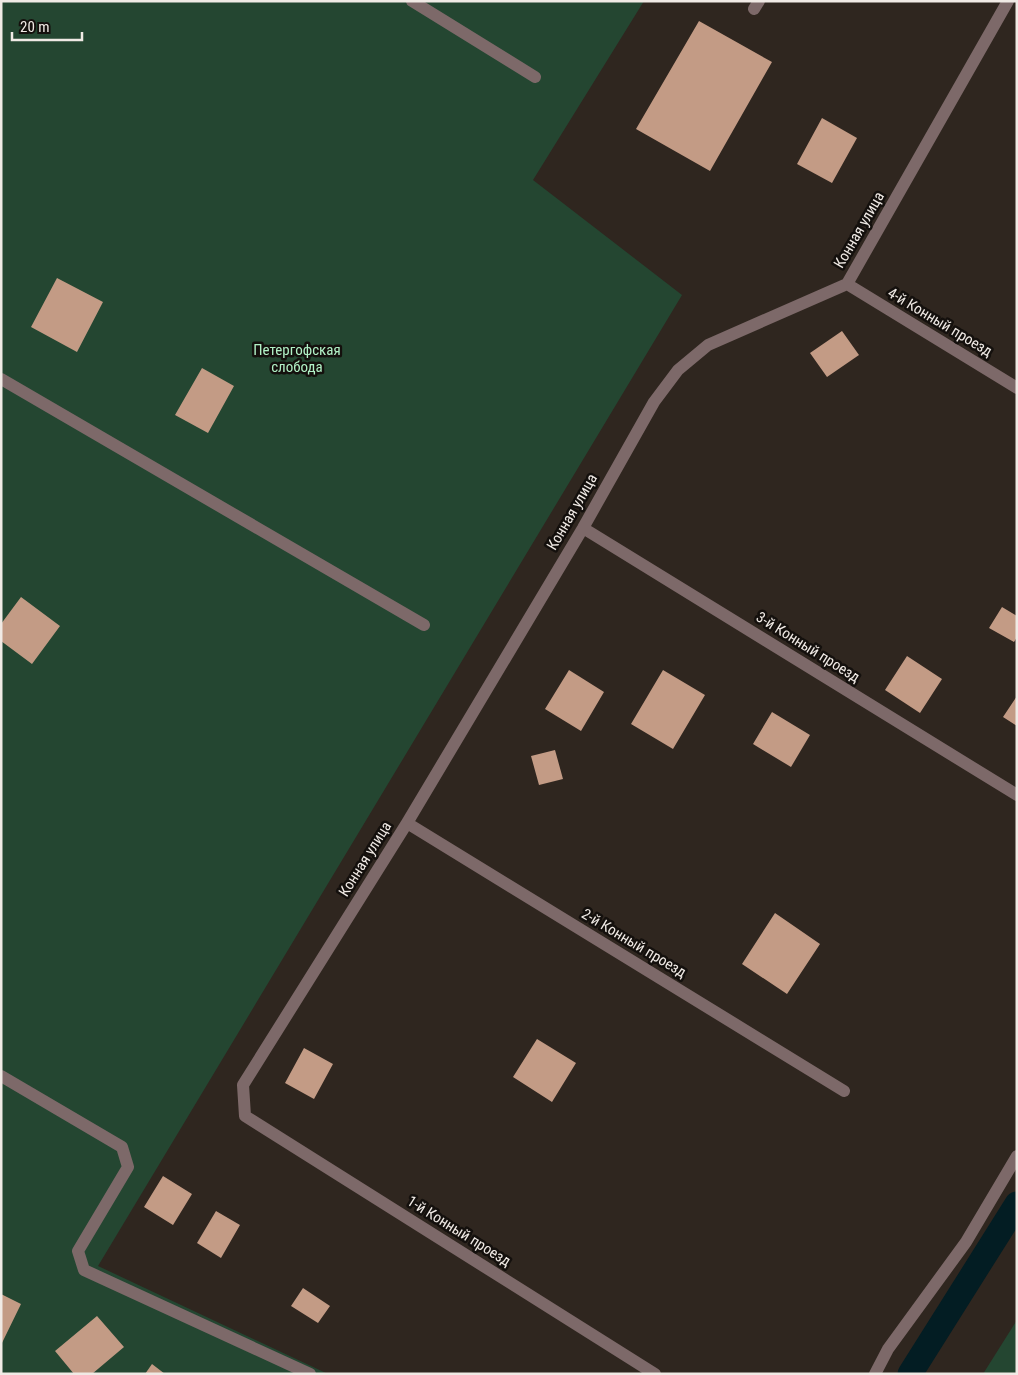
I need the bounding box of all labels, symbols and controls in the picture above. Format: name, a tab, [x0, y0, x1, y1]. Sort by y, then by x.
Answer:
scale bar	[12, 10, 82, 42]
text: 20 m	[20, 18, 50, 36]
street label: Конная улица	[830, 189, 888, 271]
street label: 4-й Конный проезд	[884, 284, 996, 360]
park label: Петергофская слобода	[253, 341, 341, 376]
street label: Конная улица	[543, 471, 601, 553]
street label: 3-й Конный проезд	[753, 608, 863, 686]
street label: Конная улица	[335, 818, 395, 900]
street label: 2-й Конный проезд	[578, 905, 690, 981]
street label: 1-й Конный проезд	[404, 1192, 514, 1270]

